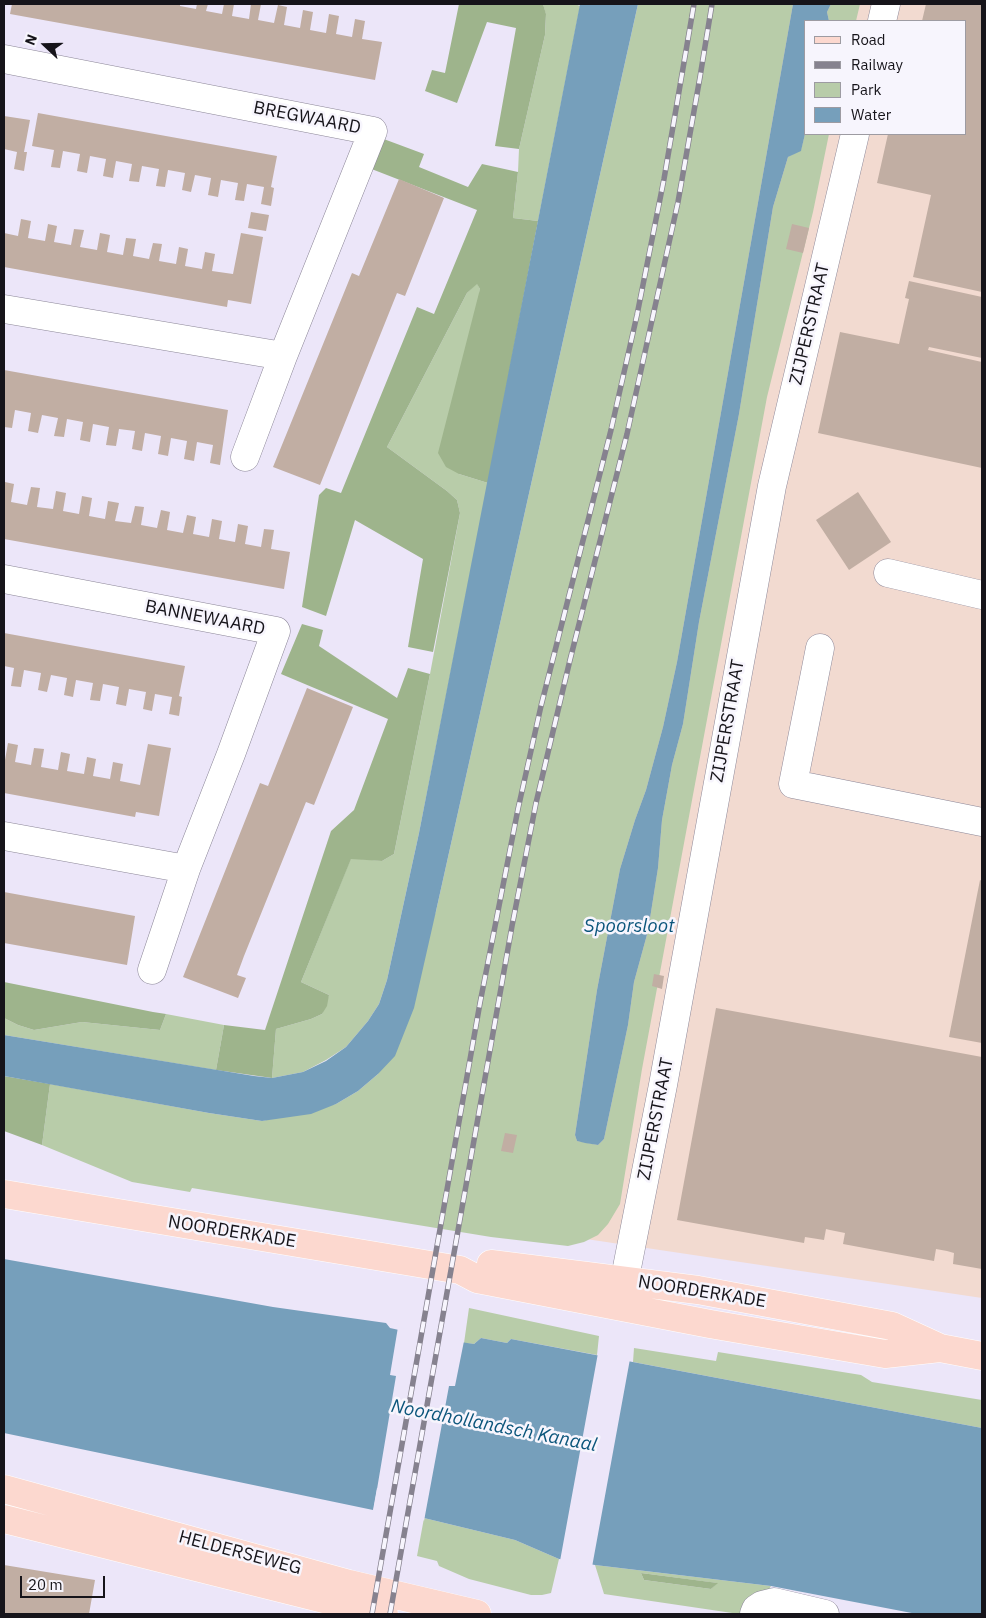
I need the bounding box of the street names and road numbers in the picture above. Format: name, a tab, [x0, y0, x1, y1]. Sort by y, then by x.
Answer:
street label: BREGWAARD	[251, 97, 363, 139]
street label: ZIJPERSTRAAT	[786, 261, 834, 387]
street label: BANNEWAARD	[143, 596, 267, 640]
street label: ZIJPERSTRAAT	[707, 658, 749, 784]
street label: ZIJPERSTRAAT	[634, 1056, 678, 1182]
street label: NOORDERKADE	[166, 1211, 298, 1253]
street label: NOORDERKADE	[636, 1271, 768, 1313]
street label: HELDERSEWEG	[176, 1526, 304, 1580]

